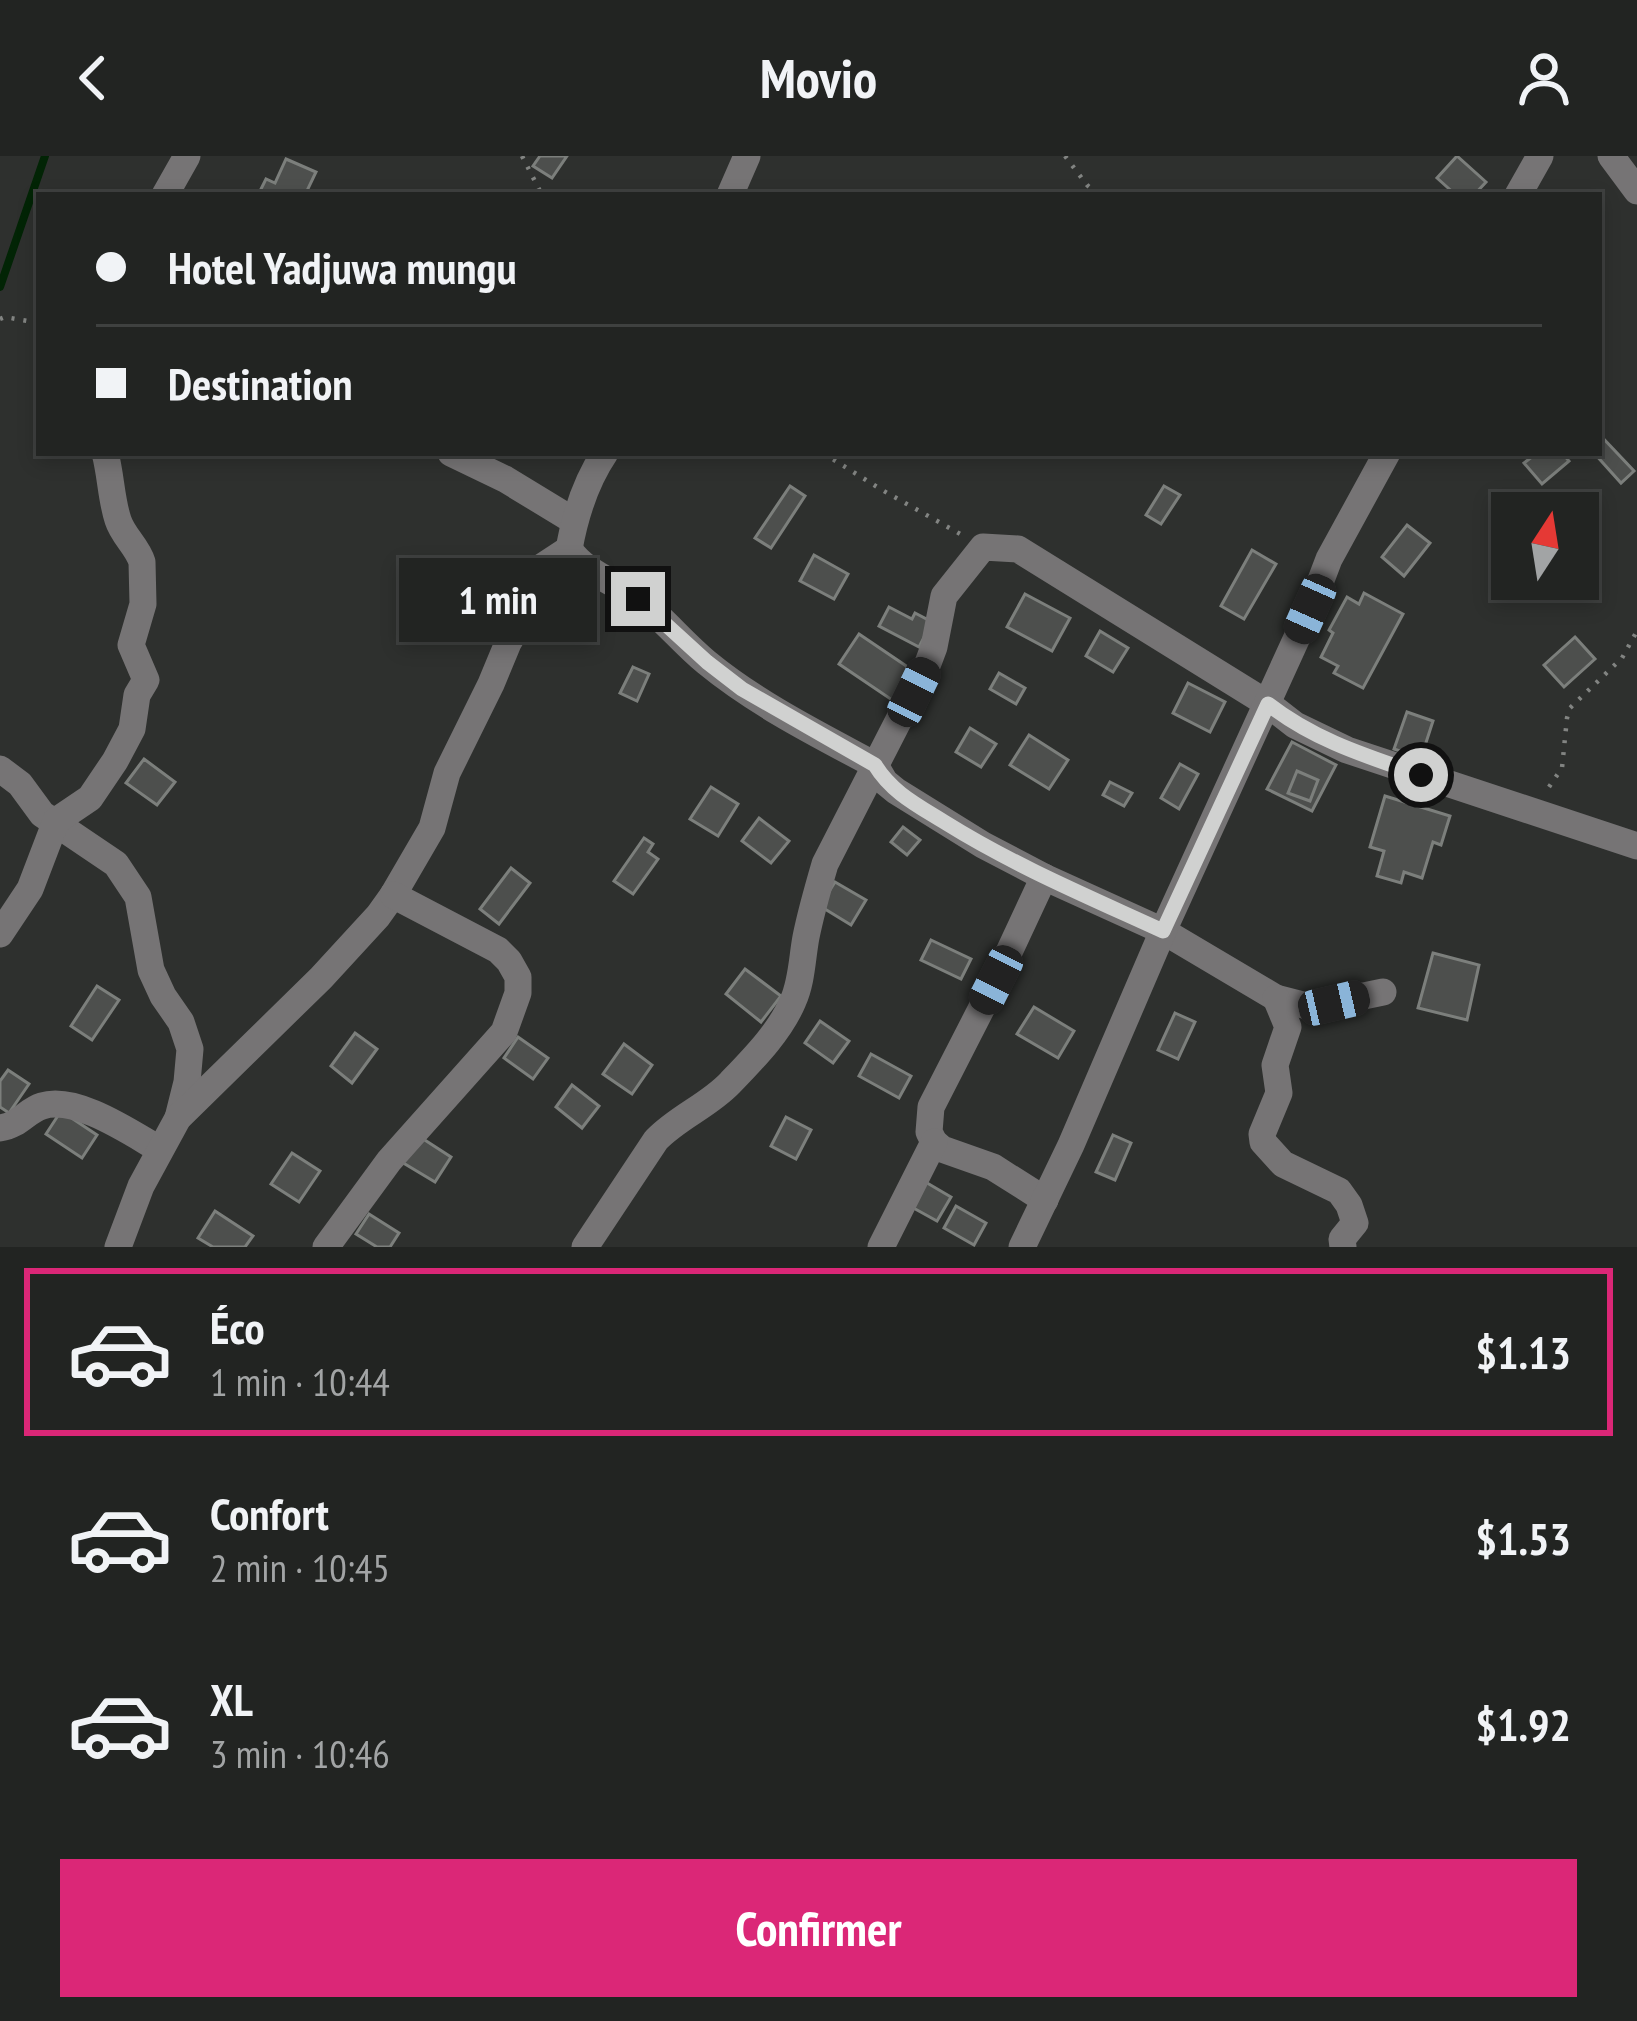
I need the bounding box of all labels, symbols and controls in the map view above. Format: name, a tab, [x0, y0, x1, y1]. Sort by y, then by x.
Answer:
text: Movio	[760, 43, 877, 113]
icon: back	[60, 45, 126, 111]
icon: person	[1511, 45, 1577, 111]
text: Hotel Yadjuwa mungu	[168, 238, 517, 296]
text: Destination	[168, 354, 353, 412]
north arrow	[1491, 492, 1599, 600]
map controls	[1491, 492, 1599, 600]
callout: 1 min	[398, 557, 596, 641]
car	[1279, 569, 1341, 649]
route end	[611, 572, 665, 626]
text: 1 min	[459, 574, 537, 625]
car	[882, 652, 946, 732]
route start	[1394, 748, 1448, 802]
car	[964, 940, 1028, 1020]
car	[1295, 977, 1373, 1029]
icon: car	[66, 1298, 174, 1406]
text: Éco	[210, 1298, 265, 1356]
text: $1.13	[1475, 1323, 1571, 1381]
text: 1 min · 10:44	[210, 1356, 390, 1407]
icon: car	[66, 1484, 174, 1592]
text: Confort	[210, 1484, 329, 1542]
text: $1.53	[1475, 1509, 1571, 1567]
text: 2 min · 10:45	[210, 1542, 390, 1593]
icon: car	[66, 1670, 174, 1778]
text: XL	[210, 1670, 253, 1728]
text: $1.92	[1475, 1695, 1571, 1753]
text: 3 min · 10:46	[210, 1728, 390, 1779]
button: Confirmer	[60, 1859, 1577, 1997]

